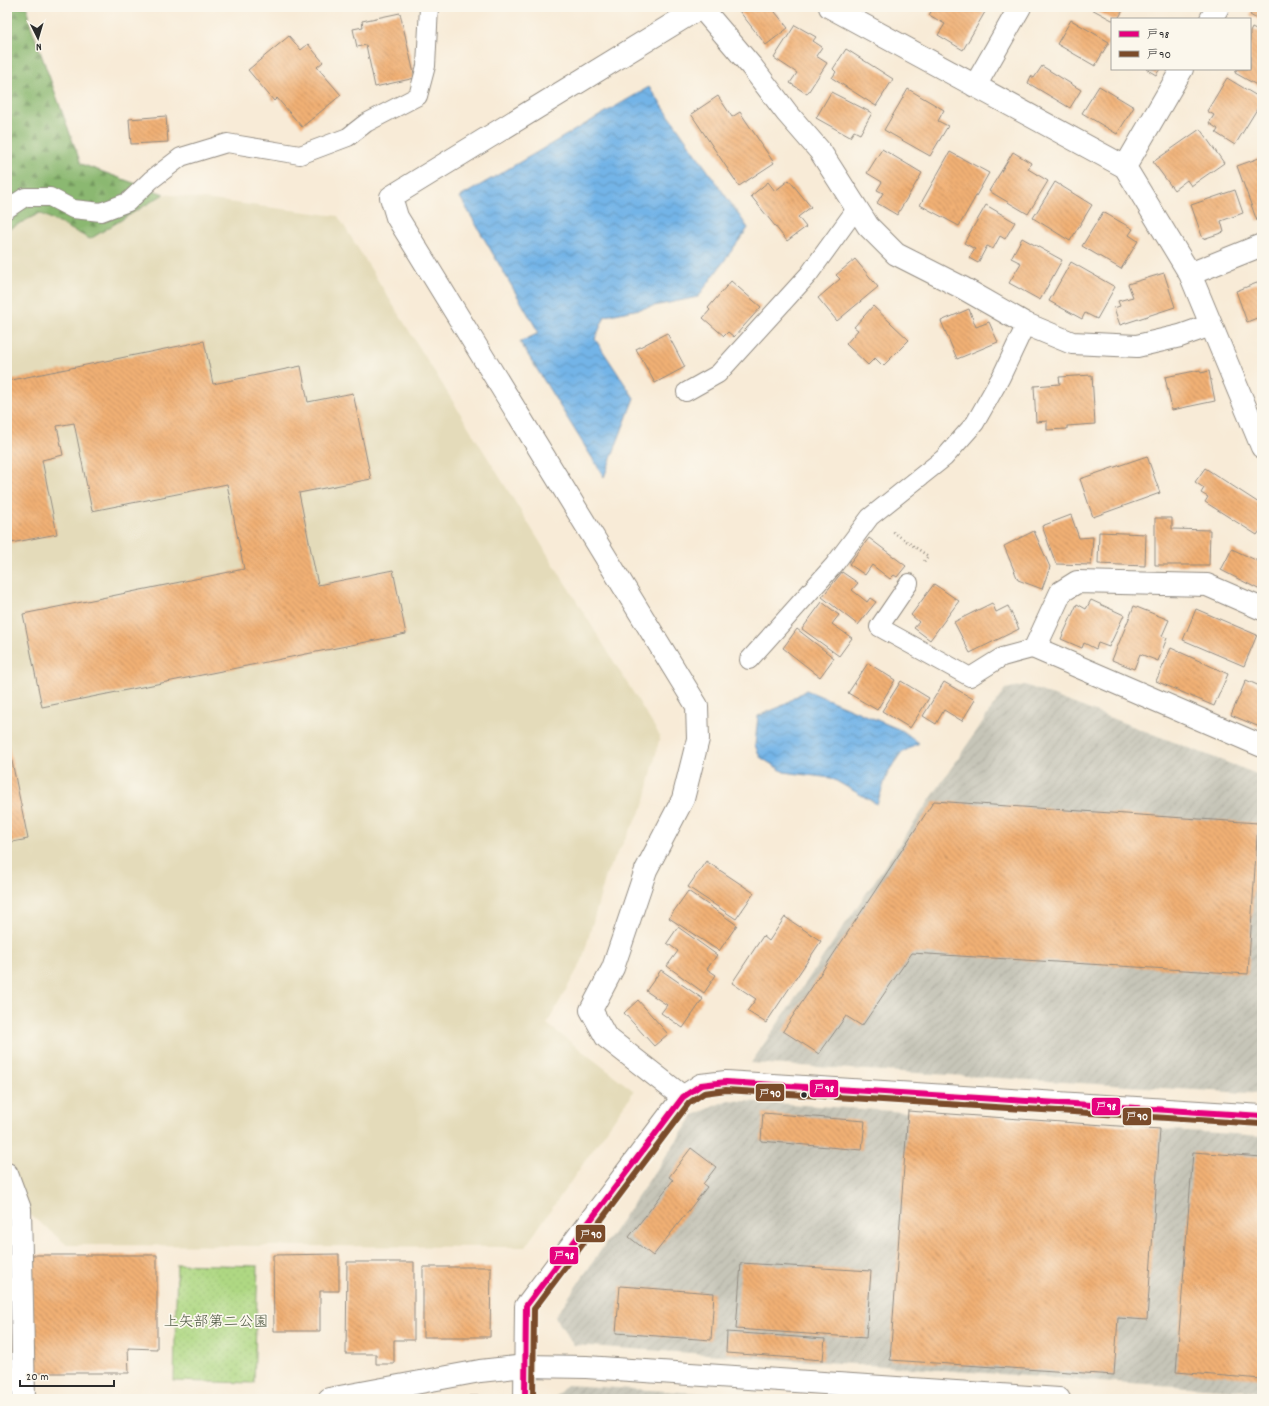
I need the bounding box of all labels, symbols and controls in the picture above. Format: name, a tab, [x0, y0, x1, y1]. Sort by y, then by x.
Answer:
north arrow	[18, 18, 58, 58]
legend	[1111, 18, 1251, 70]
text: 戸98	[1147, 27, 1169, 44]
text: N	[35, 38, 42, 54]
text: 戸90	[1147, 47, 1171, 64]
line badge: 戸98	[809, 1079, 839, 1098]
text: 戸98	[814, 1082, 835, 1098]
line badge: 戸90	[755, 1083, 785, 1102]
text: 戸90	[759, 1087, 781, 1103]
unlabelled marker	[799, 1090, 809, 1100]
line badge: 戸98	[1091, 1097, 1121, 1116]
text: 戸98	[1096, 1100, 1117, 1116]
line badge: 戸90	[1122, 1107, 1152, 1126]
text: 戸90	[1126, 1110, 1148, 1126]
line badge: 戸90	[575, 1224, 606, 1243]
text: 戸90	[580, 1228, 602, 1244]
line badge: 戸98	[549, 1246, 579, 1265]
text: 戸98	[554, 1249, 575, 1265]
park label: 上矢部第二公園	[163, 1312, 269, 1334]
scale bar	[20, 1362, 114, 1388]
text: 20 m	[26, 1369, 49, 1386]

